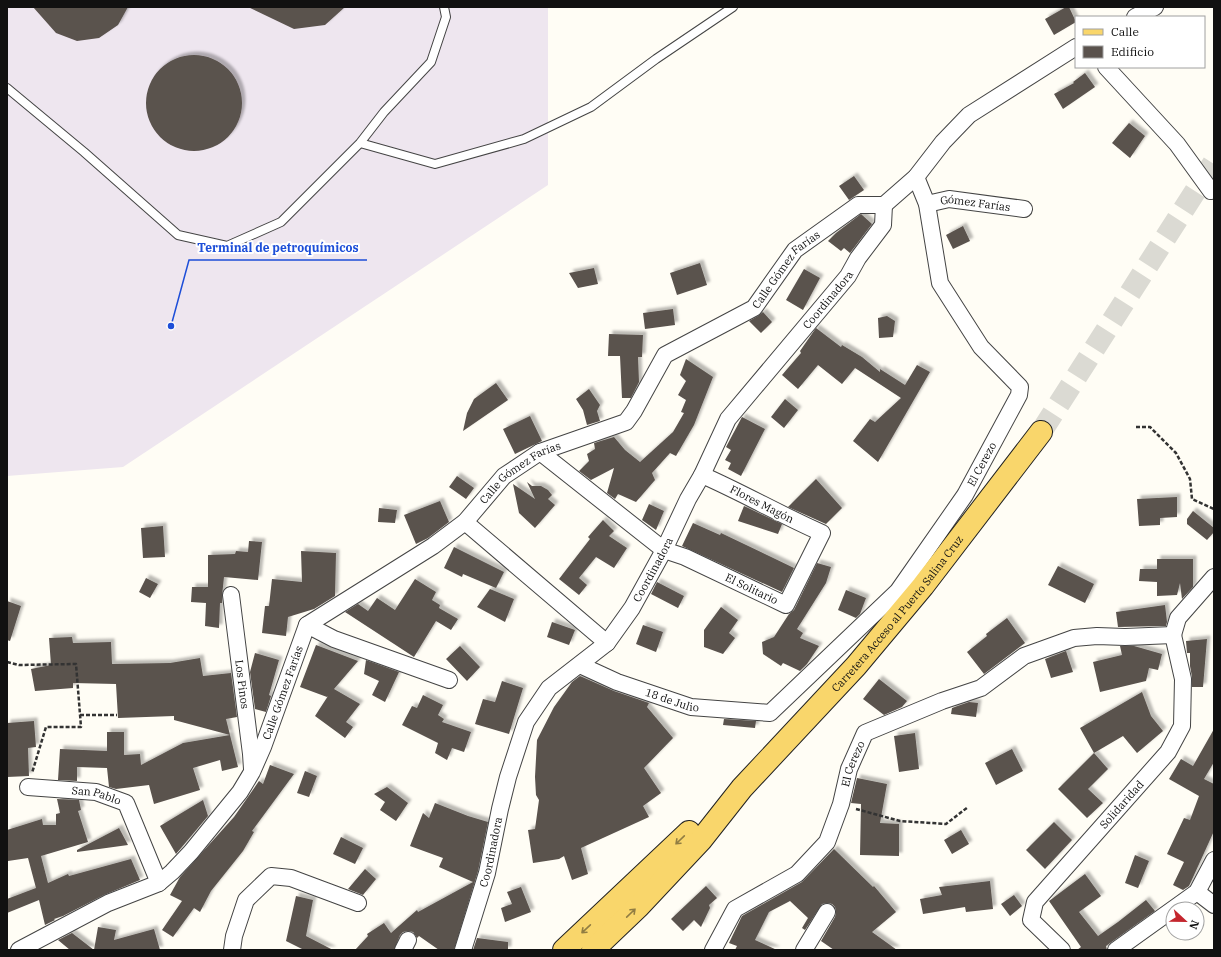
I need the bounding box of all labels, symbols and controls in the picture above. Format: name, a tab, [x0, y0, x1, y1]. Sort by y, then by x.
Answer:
legend	[1075, 16, 1205, 68]
text: Calle	[1111, 24, 1139, 39]
text: Edificio	[1111, 44, 1154, 59]
street label: Gómez Farías	[939, 192, 1011, 214]
street label: Calle Gómez Farías	[749, 227, 823, 311]
callout: Terminal de petroquímicos	[189, 236, 367, 260]
text: Terminal de petroquímicos	[197, 240, 359, 255]
street label: Coordinadora	[800, 269, 856, 332]
street label: Calle Gómez Farías	[476, 438, 562, 507]
street label: El Cerezo	[964, 440, 999, 489]
street label: Flores Magón	[728, 482, 796, 526]
street label: Carretera Acceso al Puerto Salina Cruz	[828, 532, 966, 695]
street label: Coordinadora	[630, 535, 676, 604]
street label: El Solitario	[723, 570, 780, 607]
street label: Calle Gómez Farías	[259, 644, 306, 742]
street label: Los Pinos	[232, 659, 252, 710]
street label: 18 de Julio	[644, 685, 700, 715]
street label: El Cerezo	[838, 739, 868, 788]
street label: Solidaridad	[1096, 777, 1147, 831]
street label: San Pablo	[71, 783, 123, 808]
street label: Coordinadora	[476, 816, 505, 889]
one-way arrow	[676, 835, 686, 844]
north arrow	[1165, 901, 1205, 941]
one-way arrow	[626, 908, 636, 918]
text: N	[1186, 918, 1202, 932]
one-way arrow	[581, 925, 591, 934]

